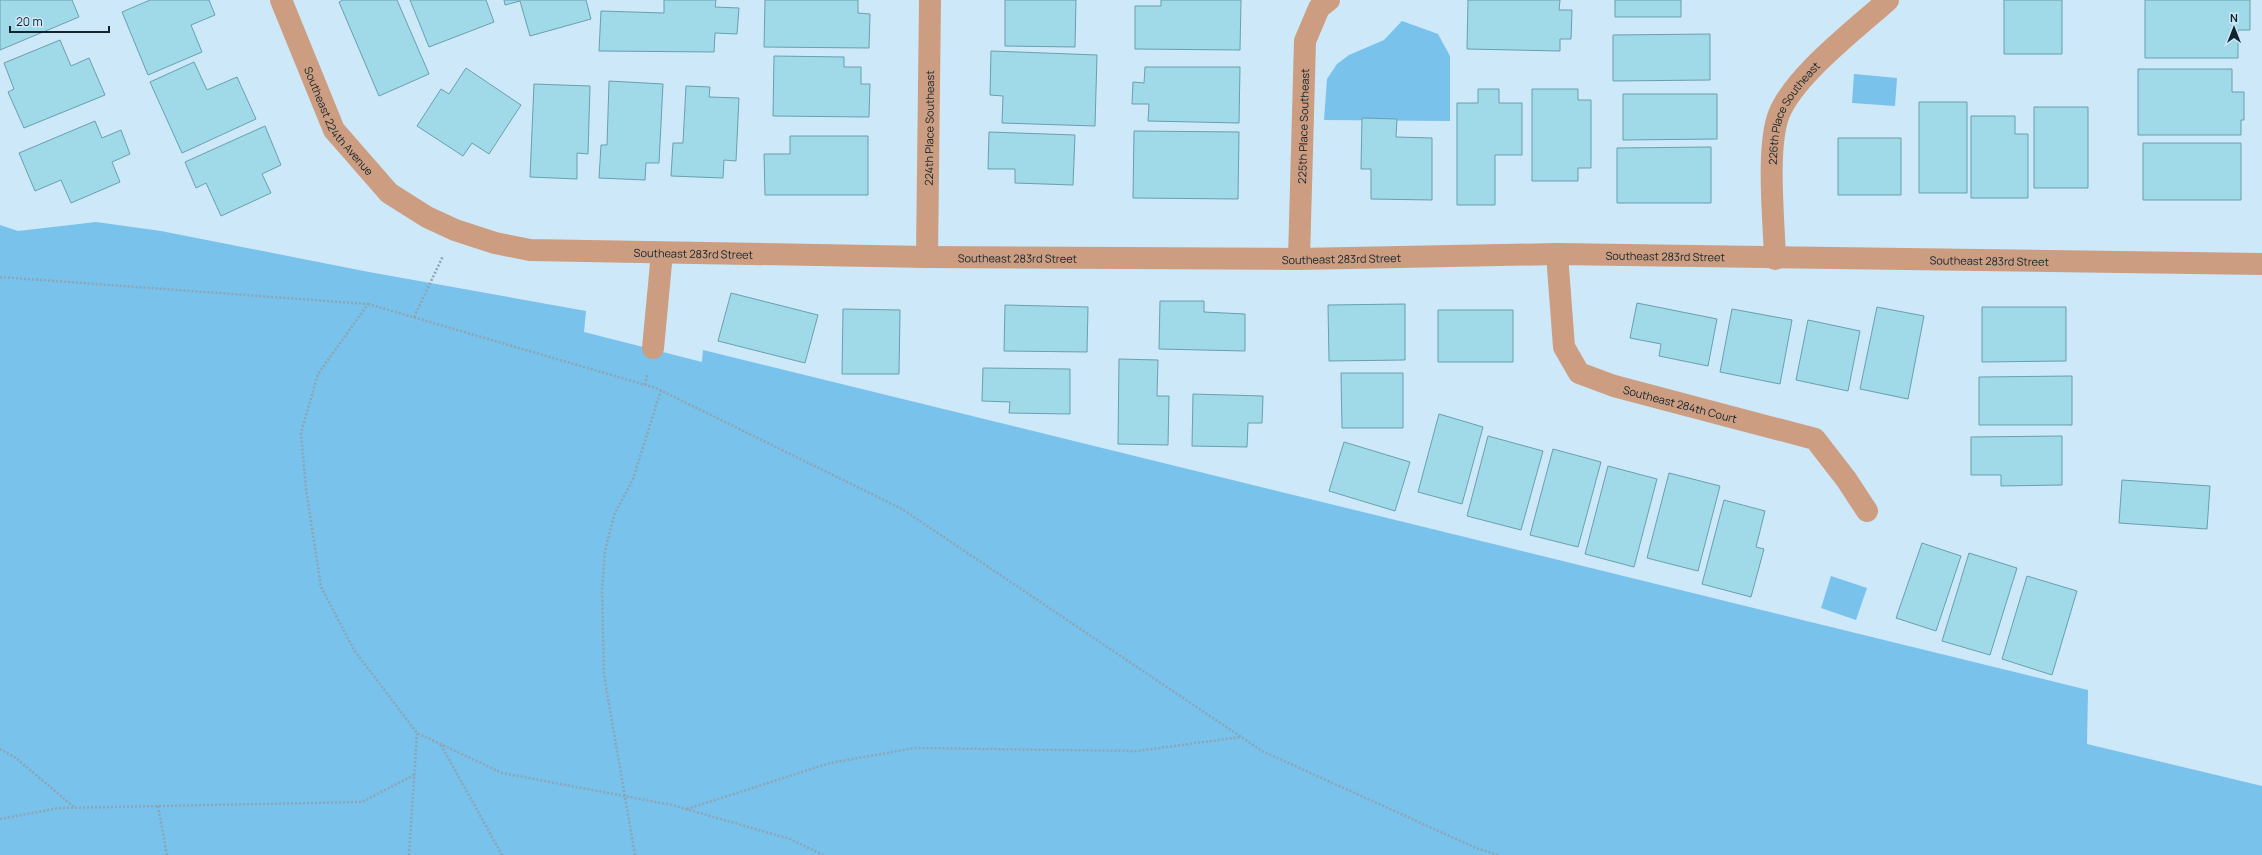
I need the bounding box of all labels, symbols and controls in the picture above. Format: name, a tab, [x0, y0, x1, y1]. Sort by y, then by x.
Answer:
scale bar	[10, 8, 109, 34]
north arrow	[2214, 8, 2254, 48]
text: N	[2230, 10, 2238, 25]
text: 20 m	[16, 13, 43, 30]
street label: 226th Place Southeast	[1764, 58, 1823, 165]
street label: Southeast 224th Avenue	[301, 64, 378, 179]
street label: 225th Place Southeast	[1294, 68, 1312, 184]
street label: 224th Place Southeast	[920, 70, 937, 186]
street label: Southeast 283rd Street	[634, 244, 753, 261]
street label: Southeast 283rd Street	[1606, 247, 1725, 264]
street label: Southeast 283rd Street	[958, 250, 1077, 265]
street label: Southeast 283rd Street	[1282, 250, 1401, 267]
street label: Southeast 283rd Street	[1929, 252, 2049, 268]
street label: Southeast 284th Court	[1622, 381, 1739, 426]

